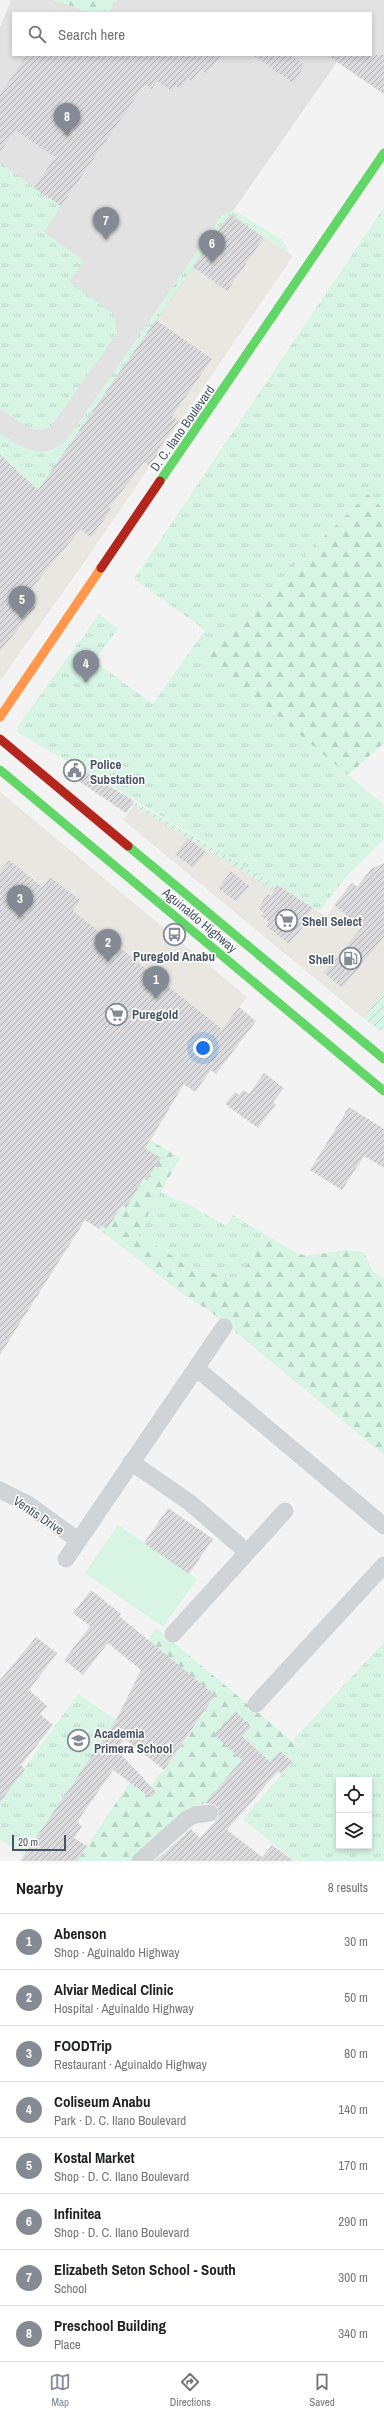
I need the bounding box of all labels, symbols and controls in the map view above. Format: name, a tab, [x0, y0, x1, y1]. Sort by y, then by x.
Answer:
search box	[12, 12, 372, 56]
icon: search	[26, 23, 48, 45]
text: Search here	[58, 24, 125, 45]
pin: 8	[54, 103, 80, 136]
pin: 7	[93, 207, 119, 240]
pin: 6	[199, 230, 225, 263]
street label: D. C. Ilano Boulevard	[146, 382, 218, 475]
pin: 5	[9, 586, 35, 619]
pin: 4	[73, 650, 99, 683]
place label: Police Substation	[90, 756, 145, 788]
public building icon: Police Substation	[62, 758, 88, 784]
street label: Aguinaldo Highway	[158, 884, 241, 957]
pin: 3	[7, 885, 33, 918]
supermarket icon: Shell Select	[273, 908, 299, 934]
place label: Shell Select	[302, 913, 362, 930]
bus stop icon: Puregold Anabu	[161, 921, 187, 947]
pin: 2	[95, 929, 121, 962]
fuel station icon: Shell	[337, 946, 363, 972]
place label: Puregold Anabu	[133, 948, 215, 965]
place label: Shell	[309, 951, 334, 968]
pin: 1	[143, 966, 169, 999]
supermarket icon: Puregold	[104, 1001, 130, 1027]
place label: Puregold	[132, 1006, 178, 1023]
your location	[193, 1038, 213, 1058]
street label: Ventis Drive	[10, 1492, 68, 1539]
place label: Academia Primera School	[94, 1725, 172, 1757]
school or university icon: Academia Primera School	[66, 1727, 92, 1753]
map controls	[336, 1777, 372, 1849]
button: locate	[336, 1777, 372, 1813]
button: layers	[336, 1813, 372, 1849]
scale bar	[12, 1833, 66, 1852]
text: 20 m	[18, 1835, 38, 1849]
text: Nearby	[16, 1876, 63, 1899]
text: 8 results	[328, 1879, 368, 1896]
text: Abenson	[54, 1923, 107, 1944]
text: 1	[26, 1933, 32, 1950]
text: 30 m	[344, 1933, 368, 1950]
text: Shop · Aguinaldo Highway	[54, 1944, 180, 1961]
text: Alviar Medical Clinic	[54, 1979, 174, 2000]
text: 2	[26, 1989, 32, 2006]
text: 50 m	[344, 1989, 368, 2006]
text: Hospital · Aguinaldo Highway	[54, 2000, 194, 2017]
text: FOODTrip	[54, 2035, 112, 2056]
text: 3	[26, 2045, 32, 2062]
text: 80 m	[344, 2045, 368, 2062]
text: Restaurant · Aguinaldo Highway	[54, 2056, 207, 2073]
text: Coliseum Anabu	[54, 2091, 151, 2112]
text: 4	[26, 2101, 32, 2118]
text: 140 m	[338, 2101, 368, 2118]
text: Park · D. C. Ilano Boulevard	[54, 2112, 186, 2129]
text: Kostal Market	[54, 2147, 135, 2168]
text: 5	[26, 2157, 32, 2174]
text: 170 m	[338, 2157, 368, 2174]
text: Shop · D. C. Ilano Boulevard	[54, 2168, 189, 2185]
text: Infinitea	[54, 2203, 101, 2224]
text: 6	[26, 2213, 32, 2230]
text: 290 m	[338, 2213, 368, 2230]
text: Shop · D. C. Ilano Boulevard	[54, 2224, 189, 2241]
text: Elizabeth Seton School - South	[54, 2259, 236, 2280]
text: 7	[26, 2269, 32, 2286]
text: 300 m	[338, 2269, 368, 2286]
text: School	[54, 2280, 87, 2297]
text: Preschool Building	[54, 2315, 166, 2336]
text: 8	[26, 2325, 32, 2342]
text: 340 m	[338, 2325, 368, 2342]
text: Place	[54, 2336, 81, 2353]
tab: Map	[49, 2371, 71, 2409]
tab: Directions	[170, 2371, 211, 2409]
tab: Saved	[309, 2371, 335, 2409]

